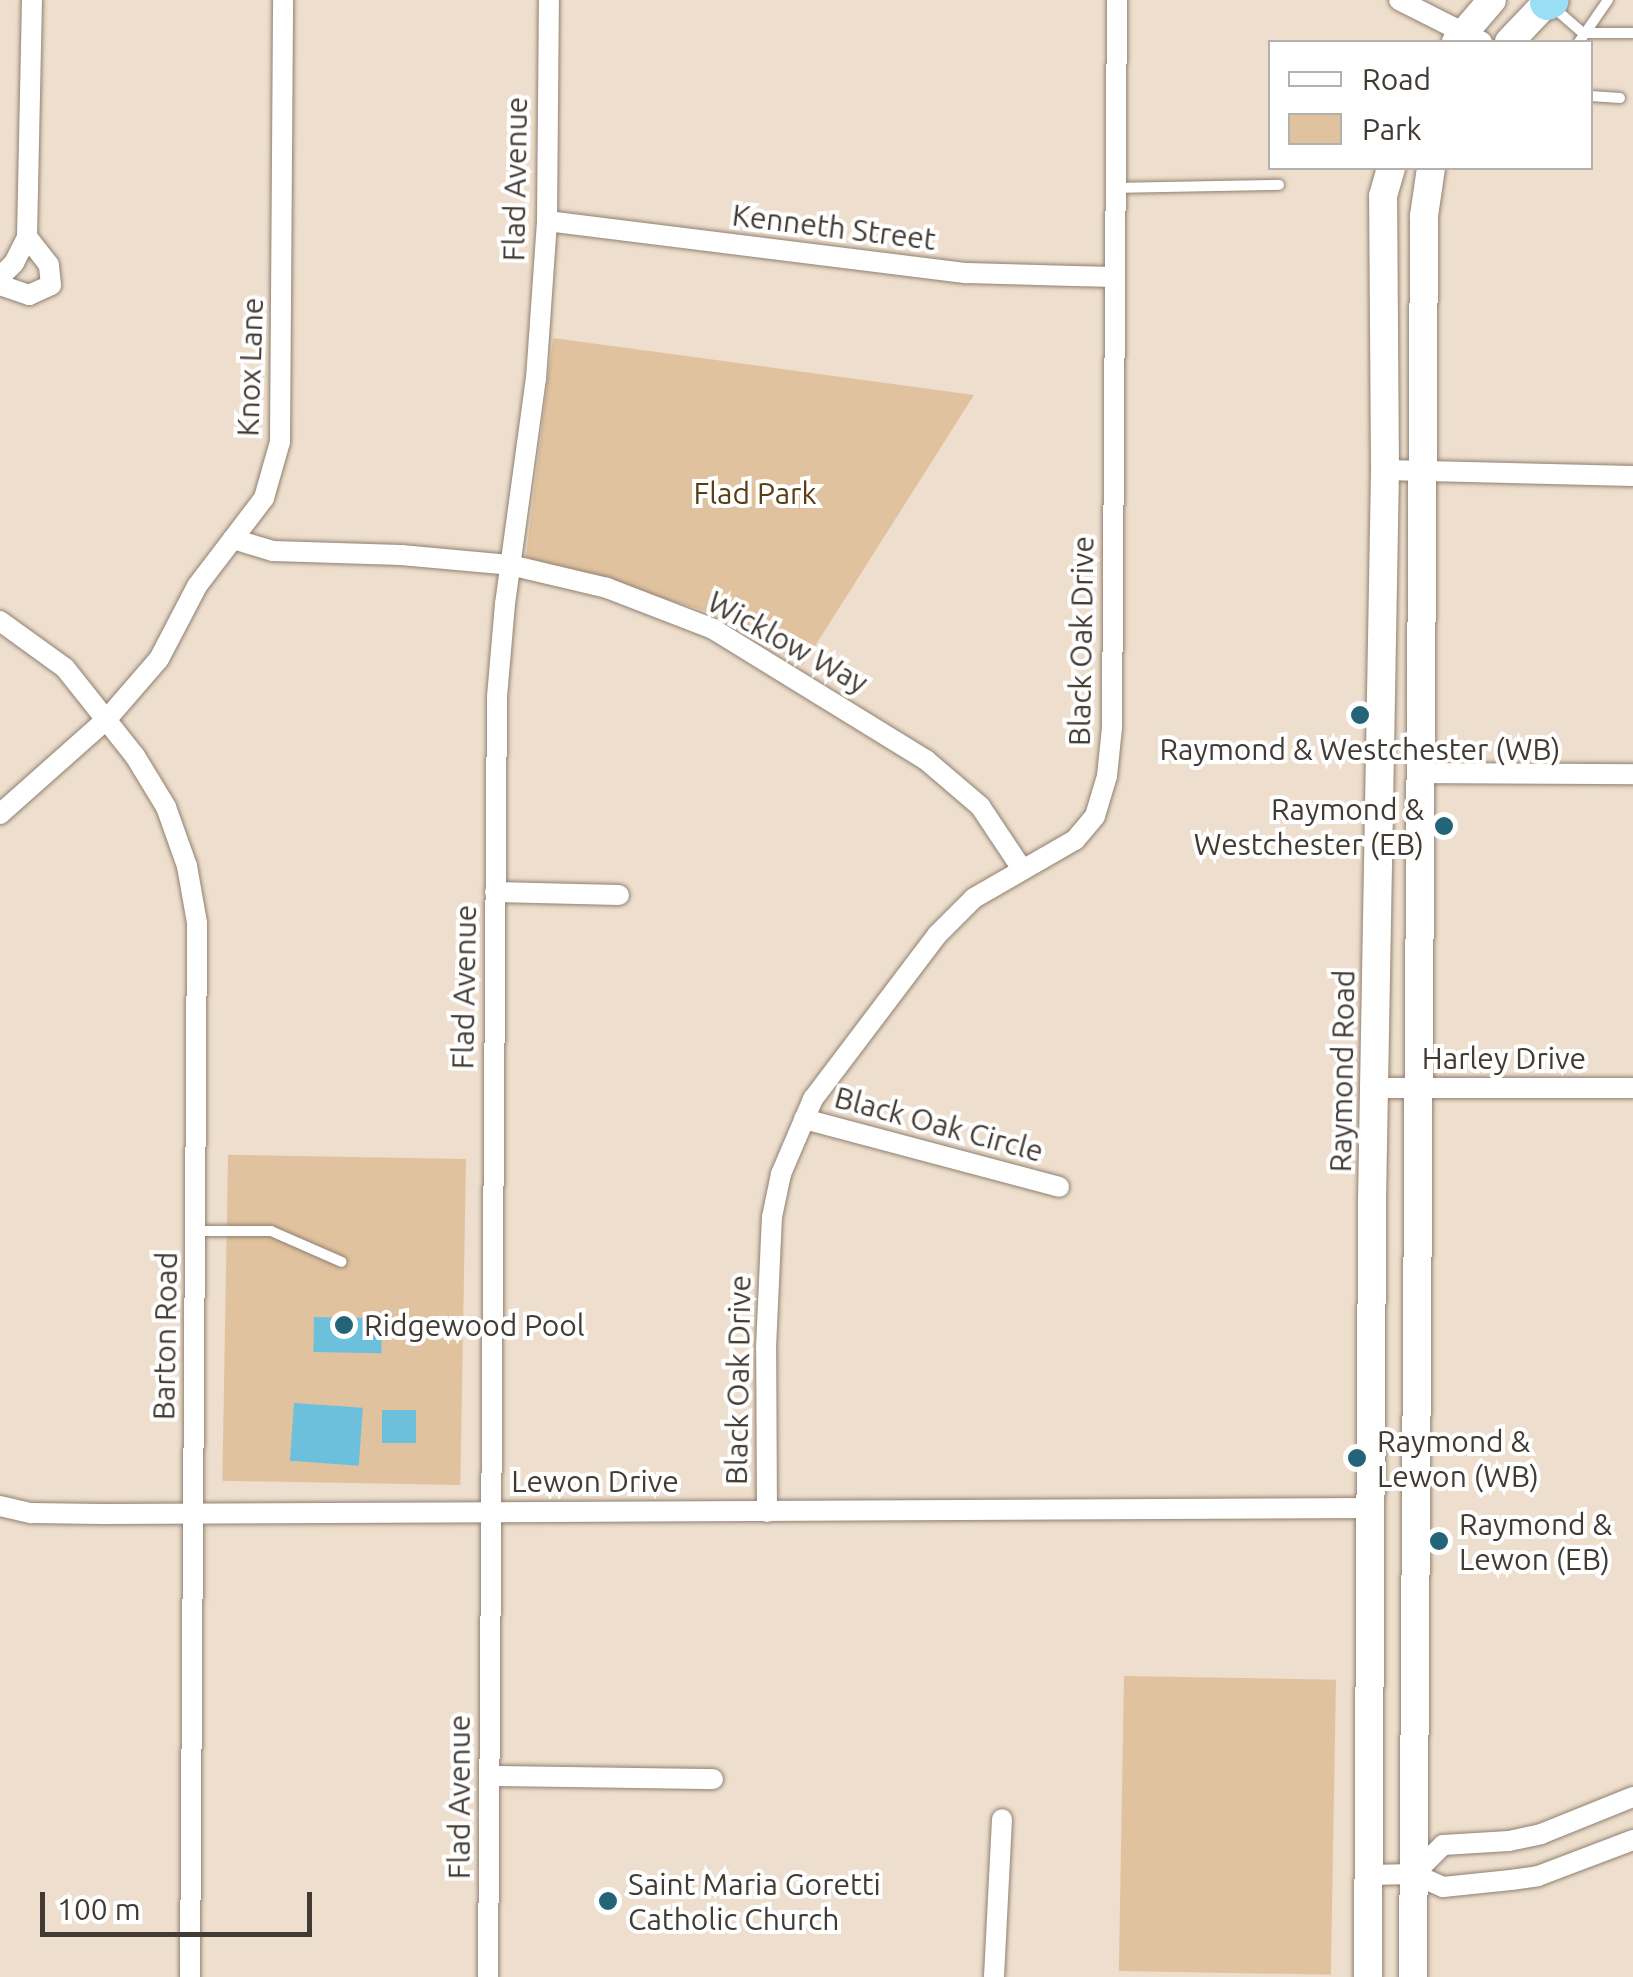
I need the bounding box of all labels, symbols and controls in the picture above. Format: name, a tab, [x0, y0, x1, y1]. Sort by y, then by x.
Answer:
legend	[1268, 40, 1593, 170]
text: Road	[1362, 62, 1431, 96]
street label: Flad Avenue	[496, 96, 534, 262]
text: Park	[1362, 112, 1422, 146]
street label: Kenneth Street	[730, 197, 938, 257]
street label: Knox Lane	[230, 297, 270, 437]
park label: Flad Park	[693, 475, 817, 511]
street label: Black Oak Drive	[1061, 536, 1101, 746]
street label: Wicklow Way	[702, 583, 874, 701]
marker: Raymond & Westchester (WB)	[1349, 704, 1371, 726]
place label: Raymond & Westchester (WB)	[1159, 731, 1561, 767]
place label: Raymond & Westchester (EB)	[1194, 791, 1424, 862]
marker: Raymond & Westchester (EB)	[1433, 815, 1455, 837]
street label: Flad Avenue	[445, 904, 483, 1070]
street label: Raymond Road	[1322, 969, 1362, 1173]
street label: Harley Drive	[1422, 1040, 1586, 1076]
street label: Black Oak Circle	[831, 1079, 1047, 1169]
street label: Barton Road	[146, 1252, 184, 1420]
street label: Black Oak Drive	[718, 1275, 758, 1485]
place label: Ridgewood Pool	[364, 1307, 585, 1343]
marker: Ridgewood Pool	[333, 1314, 355, 1336]
place label: Raymond & Lewon (WB)	[1377, 1423, 1539, 1494]
marker: Raymond & Lewon (WB)	[1346, 1447, 1368, 1469]
street label: Lewon Drive	[511, 1463, 679, 1499]
place label: Raymond & Lewon (EB)	[1459, 1506, 1612, 1576]
marker: Raymond & Lewon (EB)	[1428, 1530, 1450, 1552]
street label: Flad Avenue	[441, 1715, 477, 1879]
place label: Saint Maria Goretti Catholic Church	[628, 1866, 881, 1936]
scale bar	[45, 1872, 318, 1934]
marker: Saint Maria Goretti Catholic Church	[597, 1890, 619, 1912]
text: 100 m	[57, 1892, 141, 1926]

